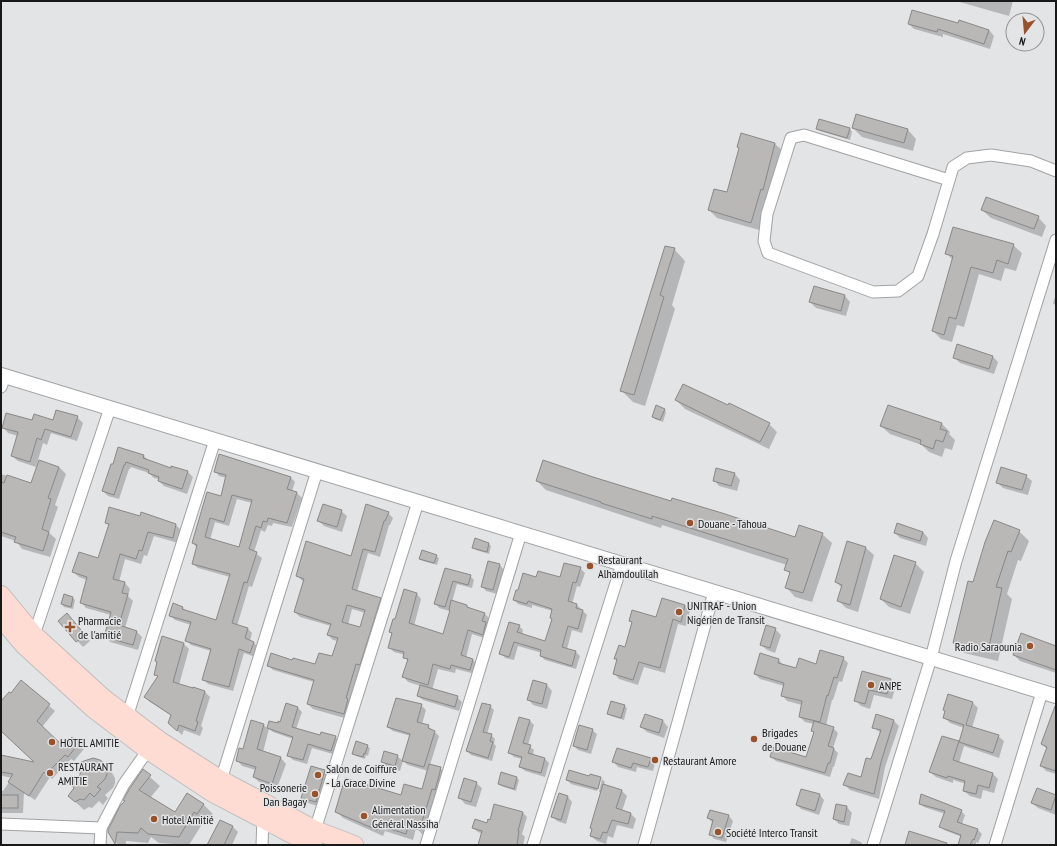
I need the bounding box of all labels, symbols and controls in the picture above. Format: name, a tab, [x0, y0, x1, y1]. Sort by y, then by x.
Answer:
north arrow	[1005, 12, 1045, 52]
text: N	[1017, 34, 1027, 49]
place label: Douane - Tahoua	[698, 516, 767, 531]
marker: Douane - Tahoua	[685, 518, 695, 528]
place label: Restaurant Alhamdoulilah	[598, 552, 658, 581]
marker: Restaurant Alhamdoulilah	[585, 561, 595, 571]
place label: UNITRAF - Union Nigérien de Transit	[687, 598, 766, 627]
marker: UNITRAF - Union Nigérien de Transit	[674, 607, 684, 617]
place label: Pharmacie de l'amitié	[78, 613, 121, 642]
marker: Pharmacie de l'amitié	[65, 622, 75, 632]
place label: Radio Saraounia	[955, 639, 1022, 654]
marker: Radio Saraounia	[1025, 641, 1035, 651]
place label: ANPE	[879, 678, 902, 693]
marker: ANPE	[866, 680, 876, 690]
place label: Brigades de Douane	[762, 725, 806, 754]
marker: Brigades de Douane	[749, 734, 759, 744]
place label: HOTEL AMITIE	[60, 735, 119, 750]
marker: HOTEL AMITIE	[47, 737, 57, 747]
place label: Restaurant Amore	[663, 753, 736, 768]
marker: Restaurant Amore	[650, 755, 660, 765]
place label: RESTAURANT AMITIE	[58, 759, 114, 788]
place label: Salon de Coiffure - La Grace Divine	[326, 761, 397, 790]
marker: RESTAURANT AMITIE	[45, 768, 55, 778]
marker: Salon de Coiffure - La Grace Divine	[313, 770, 323, 780]
place label: Poissonerie Dan Bagay	[260, 780, 307, 809]
marker: Poissonerie Dan Bagay	[310, 789, 320, 799]
place label: Alimentation Général Nassiha	[372, 802, 439, 831]
marker: Alimentation Général Nassiha	[359, 811, 369, 821]
place label: Hotel Amitié	[162, 812, 214, 827]
marker: Hotel Amitié	[149, 814, 159, 824]
place label: Société Interco Transit	[726, 825, 818, 840]
marker: Société Interco Transit	[713, 827, 723, 837]

